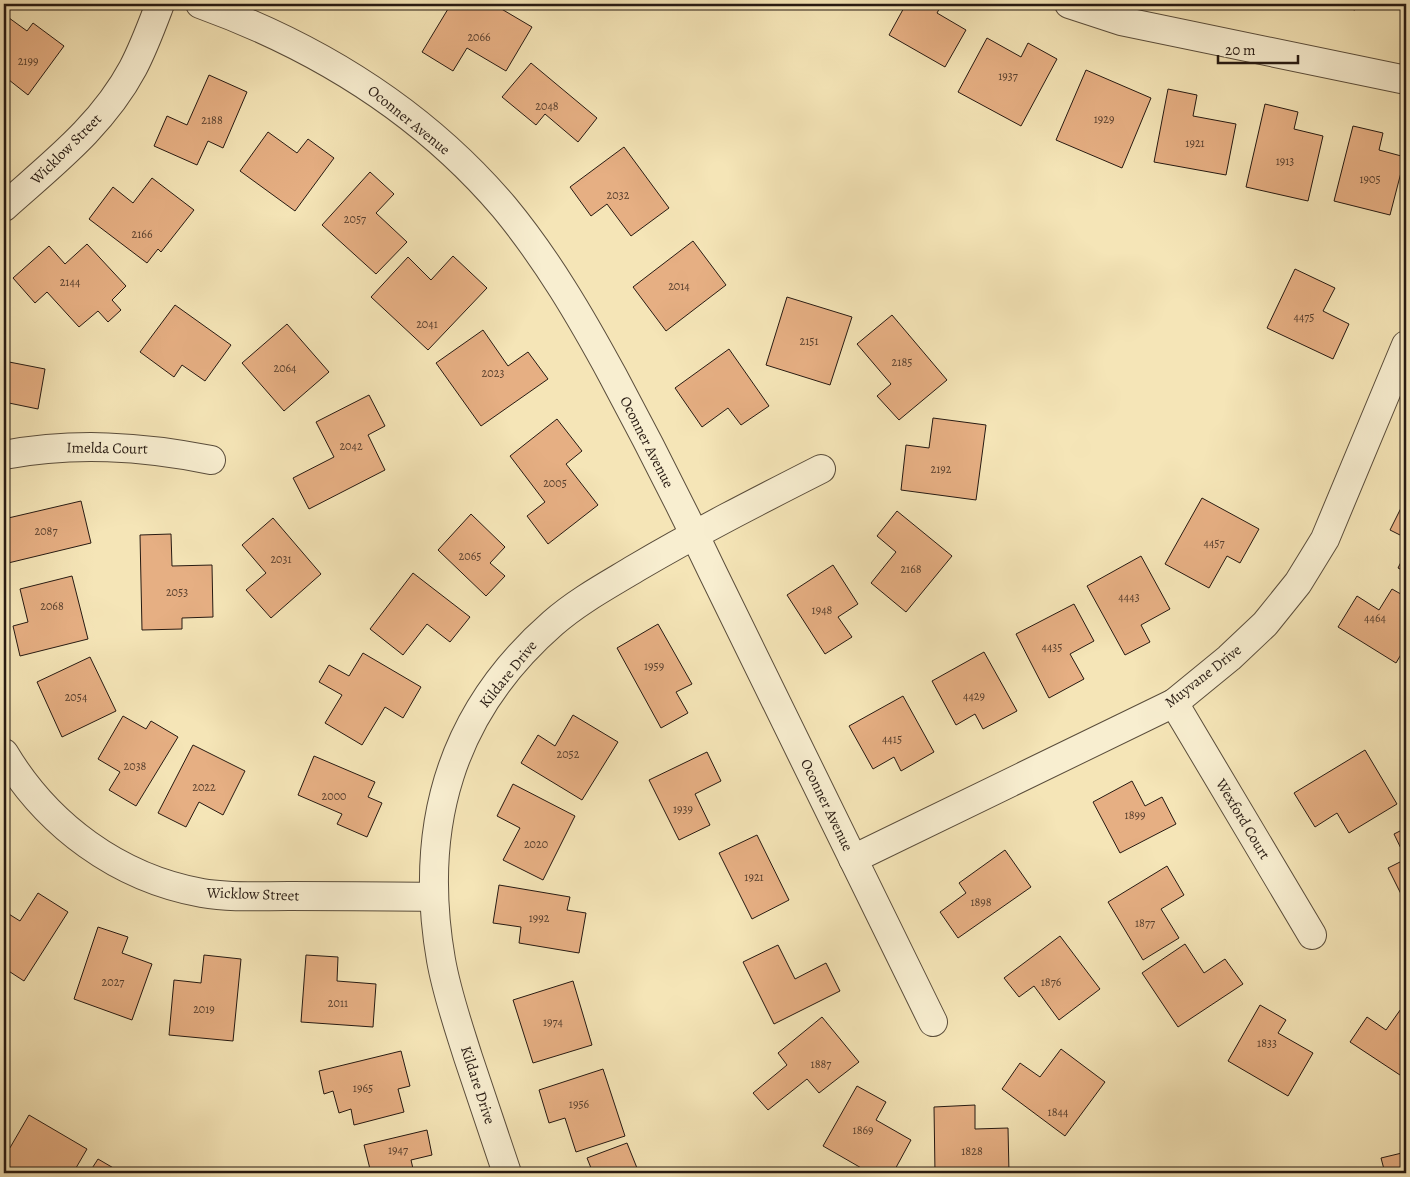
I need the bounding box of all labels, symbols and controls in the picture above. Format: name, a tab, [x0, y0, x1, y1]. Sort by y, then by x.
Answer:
house number: 2066	[467, 29, 491, 45]
scale bar	[1218, 32, 1298, 64]
text: 20 m	[1225, 40, 1256, 60]
house number: 2199	[18, 53, 38, 69]
house number: 1937	[998, 68, 1019, 84]
street label: Oconner Avenue	[364, 81, 455, 160]
house number: 2048	[535, 98, 559, 114]
street label: Wicklow Street	[25, 109, 106, 190]
house number: 1929	[1094, 111, 1114, 127]
house number: 2188	[201, 112, 223, 128]
house number: 1921	[1185, 135, 1205, 151]
house number: 1913	[1276, 153, 1294, 169]
house number: 1905	[1359, 171, 1381, 187]
house number: 2032	[607, 187, 630, 203]
house number: 2057	[344, 211, 367, 227]
house number: 2166	[132, 226, 153, 242]
house number: 2144	[60, 274, 81, 290]
house number: 2014	[668, 278, 690, 294]
house number: 4475	[1293, 309, 1315, 325]
house number: 2041	[416, 316, 438, 332]
house number: 2151	[799, 333, 819, 349]
house number: 2185	[892, 354, 912, 370]
house number: 2064	[273, 360, 297, 376]
house number: 2023	[482, 365, 504, 381]
street label: Oconner Avenue	[615, 393, 679, 492]
street label: Imelda Court	[66, 437, 148, 459]
house number: 2042	[339, 438, 363, 454]
house number: 2192	[931, 461, 952, 477]
house number: 2005	[543, 475, 567, 491]
house number: 2087	[35, 523, 58, 539]
house number: 4457	[1203, 535, 1225, 551]
house number: 2065	[459, 548, 481, 564]
house number: 2031	[270, 551, 292, 567]
house number: 2168	[900, 561, 922, 577]
house number: 2053	[166, 584, 188, 600]
house number: 4443	[1118, 589, 1140, 605]
house number: 2068	[40, 598, 64, 614]
house number: 1948	[812, 602, 833, 618]
house number: 4464	[1364, 610, 1386, 626]
street label: Kildare Drive	[475, 636, 542, 712]
house number: 4435	[1041, 639, 1063, 655]
street label: Muyvane Drive	[1161, 640, 1246, 712]
house number: 1959	[644, 658, 664, 674]
house number: 4429	[963, 688, 985, 704]
house number: 2054	[65, 689, 88, 705]
house number: 4415	[882, 731, 902, 747]
house number: 2052	[557, 746, 580, 762]
street label: Oconner Avenue	[796, 755, 858, 855]
house number: 2038	[124, 758, 147, 774]
street label: Wexford Court	[1211, 774, 1275, 863]
house number: 2022	[192, 779, 216, 795]
house number: 2000	[322, 788, 346, 804]
house number: 1939	[673, 801, 693, 817]
house number: 1899	[1125, 807, 1145, 823]
house number: 2020	[524, 836, 548, 852]
house number: 1921	[744, 869, 764, 885]
street label: Wicklow Street	[205, 882, 300, 906]
house number: 1898	[970, 894, 992, 910]
house number: 1992	[529, 910, 550, 926]
house number: 1877	[1135, 915, 1156, 931]
house number: 2027	[102, 974, 125, 990]
house number: 1876	[1041, 974, 1062, 990]
house number: 2011	[328, 995, 348, 1011]
house number: 2019	[193, 1001, 215, 1017]
house number: 1974	[543, 1014, 564, 1030]
house number: 1833	[1257, 1035, 1277, 1051]
street label: Kildare Drive	[456, 1043, 500, 1127]
house number: 1887	[811, 1056, 832, 1072]
house number: 1965	[353, 1080, 373, 1096]
house number: 1956	[569, 1096, 590, 1112]
house number: 1844	[1048, 1104, 1069, 1120]
house number: 1869	[853, 1122, 873, 1138]
house number: 1947	[388, 1142, 409, 1158]
house number: 1828	[961, 1143, 983, 1159]

